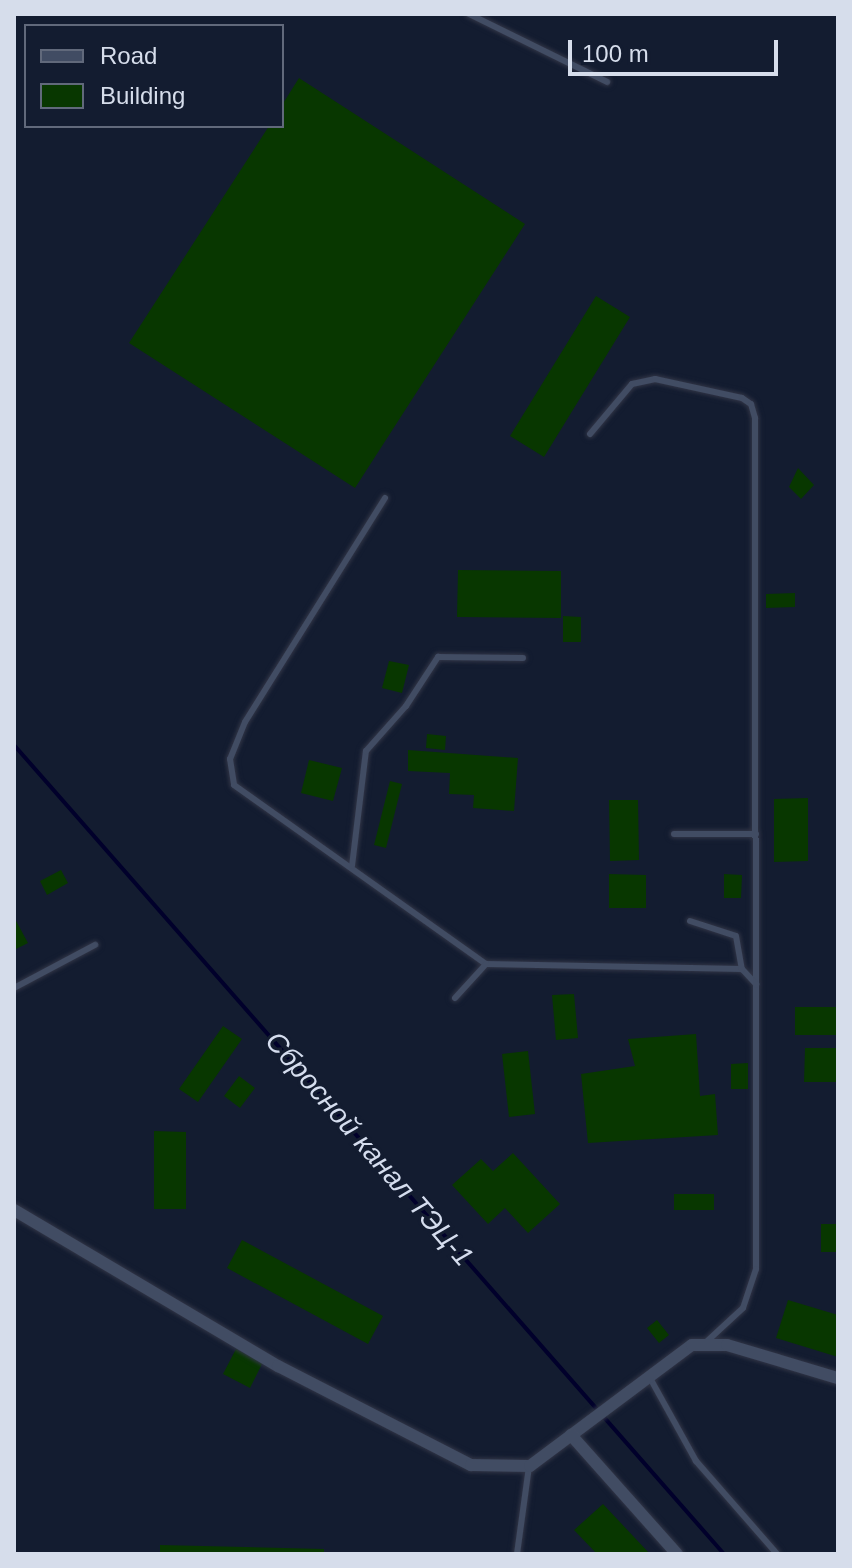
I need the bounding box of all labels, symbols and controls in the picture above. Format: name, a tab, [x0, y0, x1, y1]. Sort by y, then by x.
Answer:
legend	[24, 24, 284, 128]
scale bar	[572, 24, 782, 74]
text: 100 m	[582, 40, 649, 67]
text: Road	[100, 42, 157, 69]
text: Building	[100, 82, 185, 109]
water label: Сбросной канал ТЭЦ-1	[258, 1025, 480, 1273]

